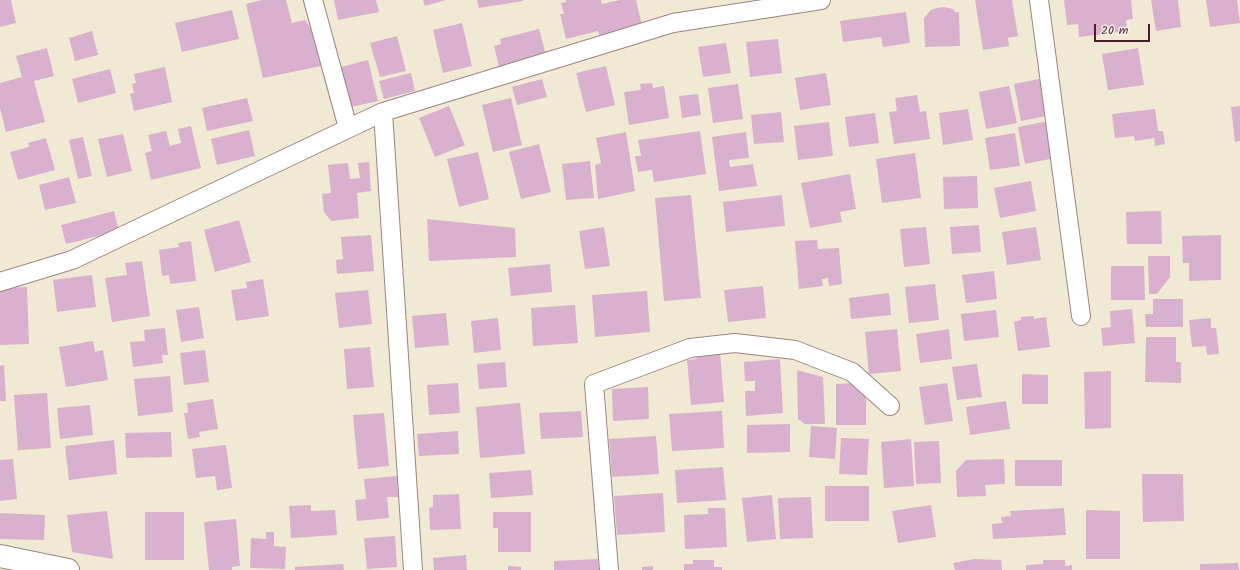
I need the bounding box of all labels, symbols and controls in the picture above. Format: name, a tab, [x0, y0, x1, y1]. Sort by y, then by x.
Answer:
scale bar	[1096, 16, 1152, 42]
text: 20 m	[1101, 21, 1128, 40]

